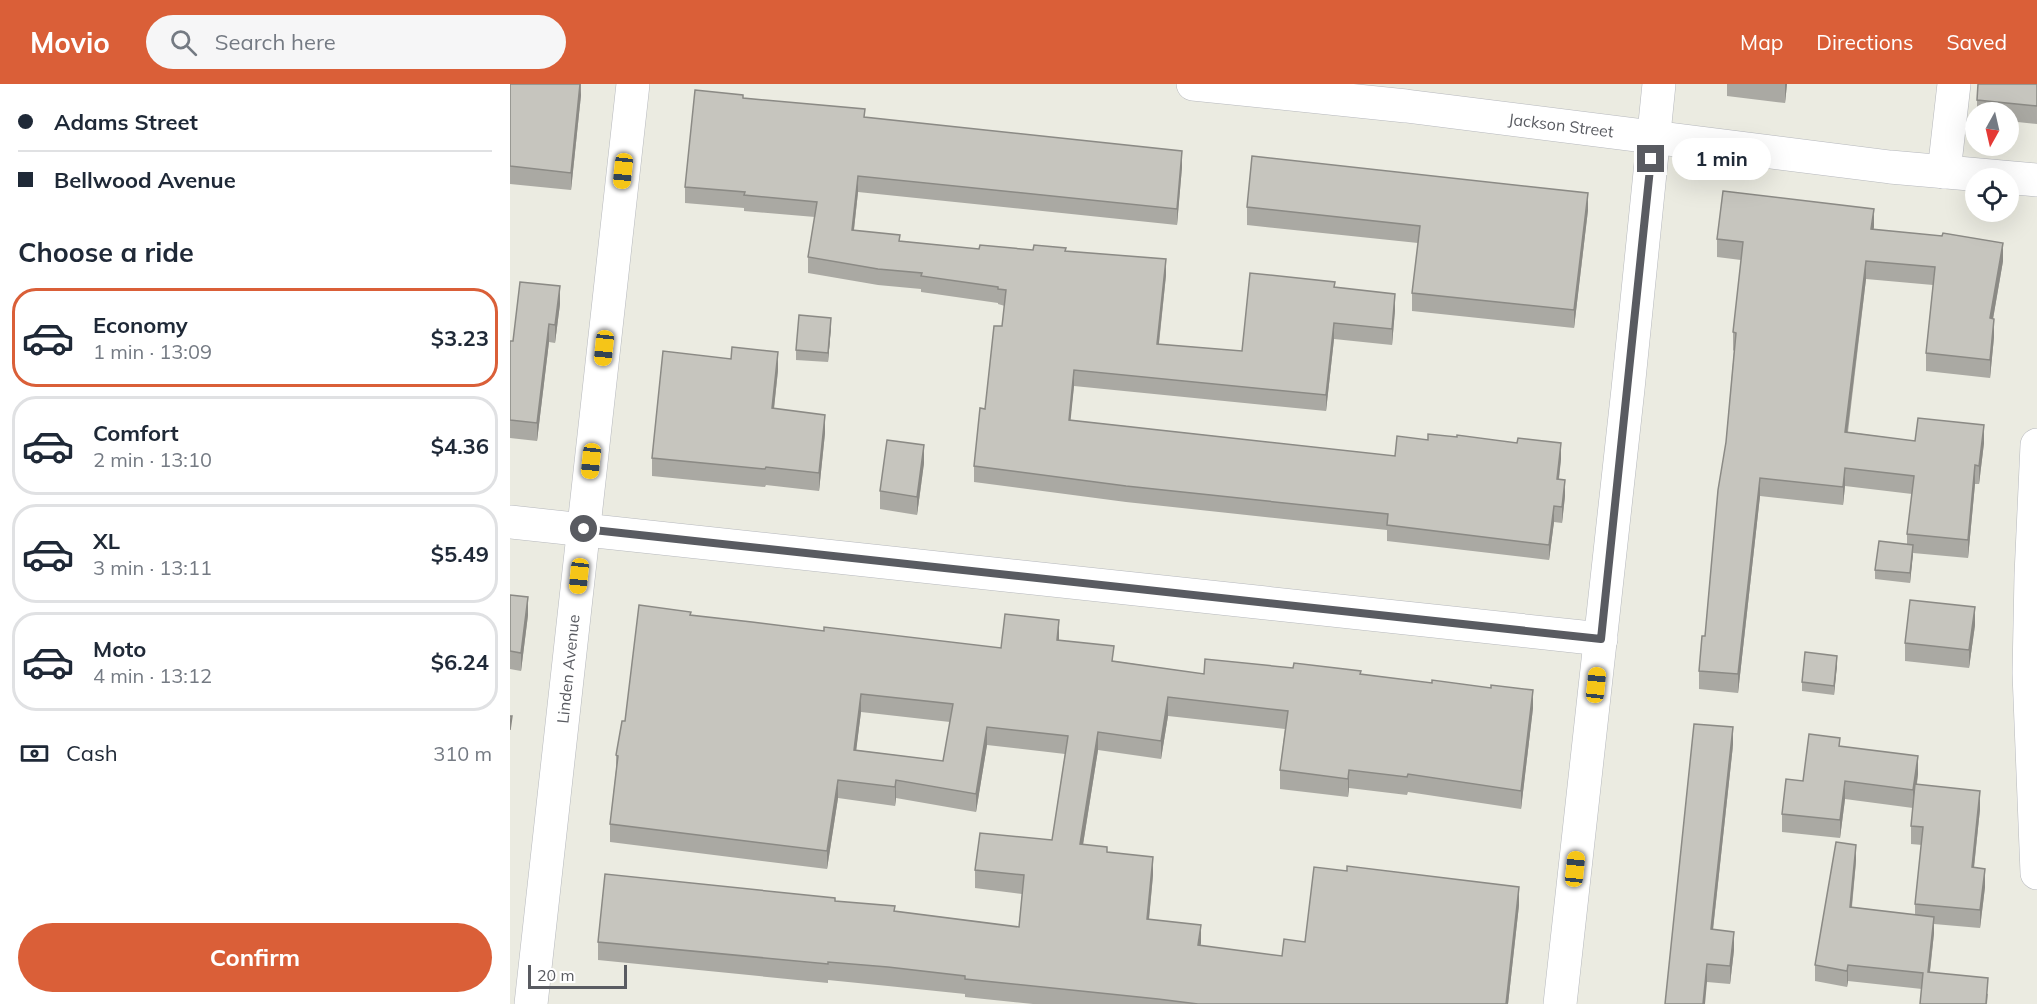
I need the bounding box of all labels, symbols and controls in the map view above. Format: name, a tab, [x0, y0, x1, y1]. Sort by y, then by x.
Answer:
search box	[146, 15, 566, 69]
text: Movio	[30, 25, 110, 60]
icon: search	[167, 26, 200, 59]
text: Search here	[215, 28, 336, 56]
text: Map	[1740, 29, 1783, 55]
text: Directions	[1816, 29, 1913, 55]
text: Saved	[1946, 29, 2007, 55]
north arrow	[1965, 102, 2019, 156]
map controls	[1965, 102, 2019, 222]
text: Adams Street	[54, 108, 198, 136]
street label: Jackson Street	[1507, 109, 1615, 141]
callout: 1 min	[1672, 138, 1771, 180]
route end	[1637, 145, 1664, 172]
text: 1 min	[1695, 146, 1748, 171]
car	[612, 152, 634, 190]
text: Bellwood Avenue	[54, 166, 236, 194]
button: locate	[1965, 168, 2019, 222]
text: Choose a ride	[18, 235, 194, 269]
icon: car	[21, 311, 75, 365]
text: Economy	[93, 311, 188, 339]
text: $3.23	[431, 324, 489, 352]
car	[593, 329, 615, 367]
text: 1 min · 13:09	[93, 339, 212, 364]
icon: car	[21, 419, 75, 473]
text: Comfort	[93, 419, 179, 447]
text: $4.36	[431, 432, 489, 460]
car	[580, 442, 602, 480]
text: 2 min · 13:10	[93, 447, 212, 472]
route start	[570, 515, 597, 542]
icon: car	[21, 527, 75, 581]
text: XL	[93, 527, 120, 555]
text: $5.49	[431, 540, 489, 568]
text: 3 min · 13:11	[93, 555, 212, 580]
car	[568, 557, 590, 595]
street label: Linden Avenue	[552, 614, 584, 724]
icon: car	[21, 635, 75, 689]
text: Moto	[93, 635, 146, 663]
text: $6.24	[431, 648, 489, 676]
text: 4 min · 13:12	[93, 663, 212, 688]
car	[1585, 666, 1607, 704]
icon: cash	[18, 737, 51, 770]
text: Cash	[66, 739, 118, 767]
text: 310 m	[433, 741, 492, 766]
car	[1564, 850, 1586, 888]
button: Confirm	[18, 923, 492, 992]
scale bar	[528, 962, 627, 990]
text: 20 m	[537, 965, 574, 985]

